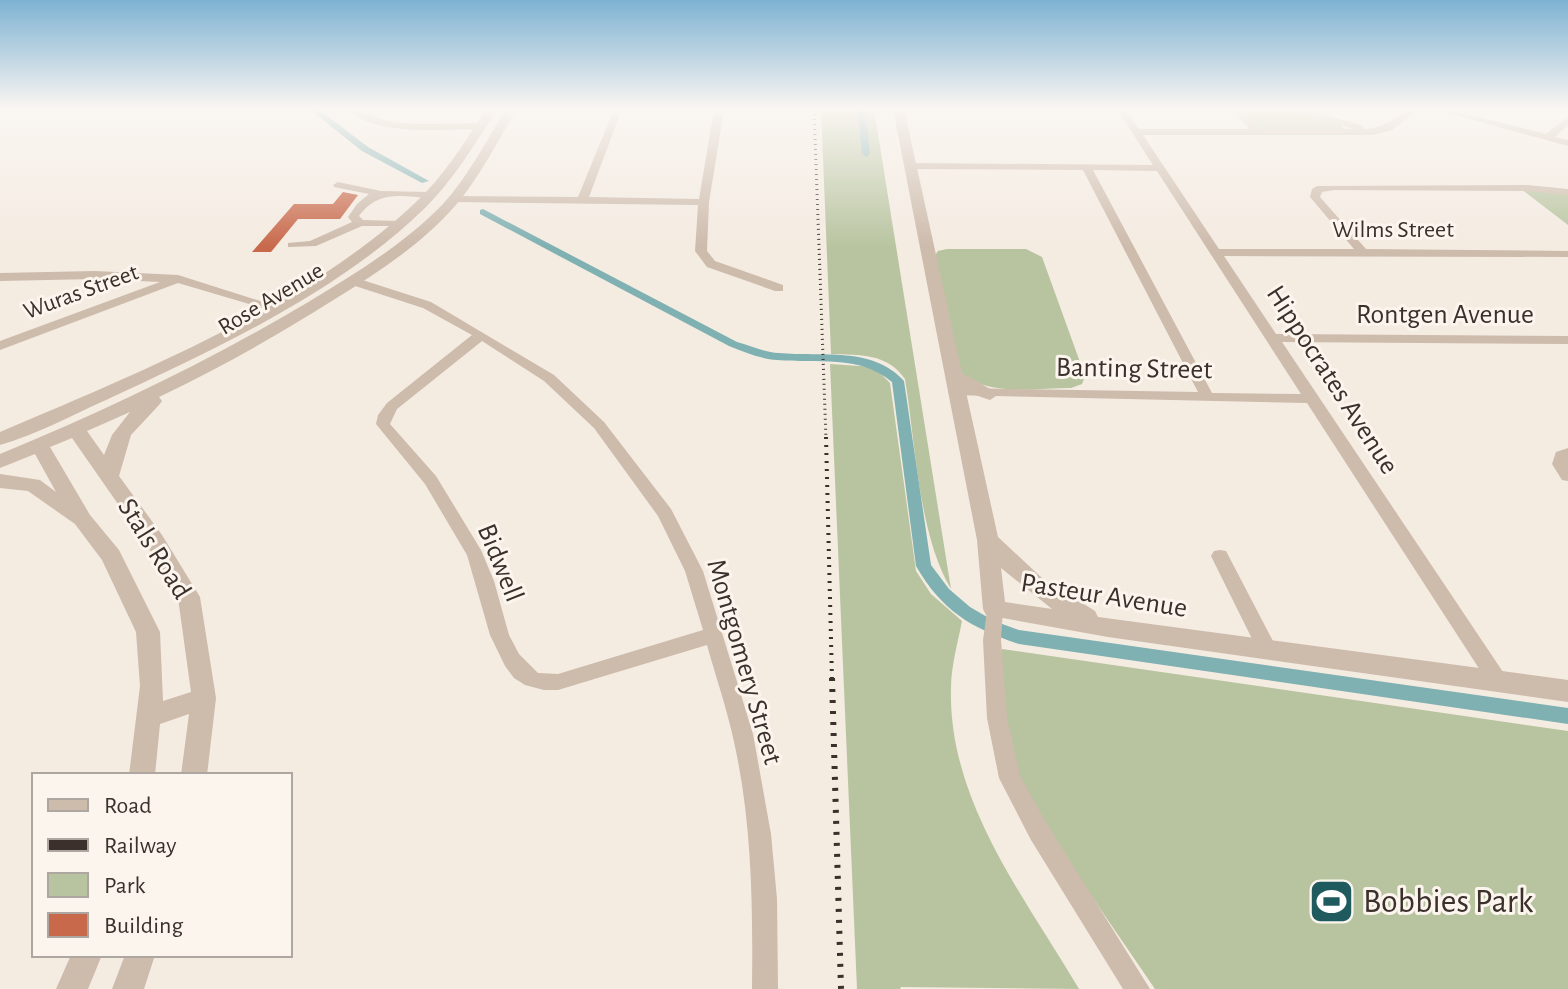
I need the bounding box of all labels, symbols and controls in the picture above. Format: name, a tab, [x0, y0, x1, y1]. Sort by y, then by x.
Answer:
street label: Wilms Street	[1332, 218, 1454, 242]
street label: Rose Avenue	[214, 258, 328, 340]
street label: Wuras Street	[20, 260, 142, 324]
street label: Hippocrates Avenue	[1261, 281, 1403, 479]
street label: Rontgen Avenue	[1356, 301, 1534, 329]
street label: Banting Street	[1056, 354, 1213, 384]
street label: Stals Road	[112, 494, 196, 604]
street label: Bidwell	[472, 520, 528, 606]
street label: Montgomery Street	[701, 556, 787, 768]
street label: Pasteur Avenue	[1019, 569, 1189, 623]
legend	[32, 773, 292, 957]
text: Road	[104, 794, 152, 818]
text: Railway	[104, 834, 176, 858]
text: Park	[104, 874, 145, 898]
sports icon: Bobbies Park	[1308, 878, 1356, 926]
place label: Bobbies Park	[1363, 885, 1534, 919]
text: Building	[104, 914, 183, 938]

